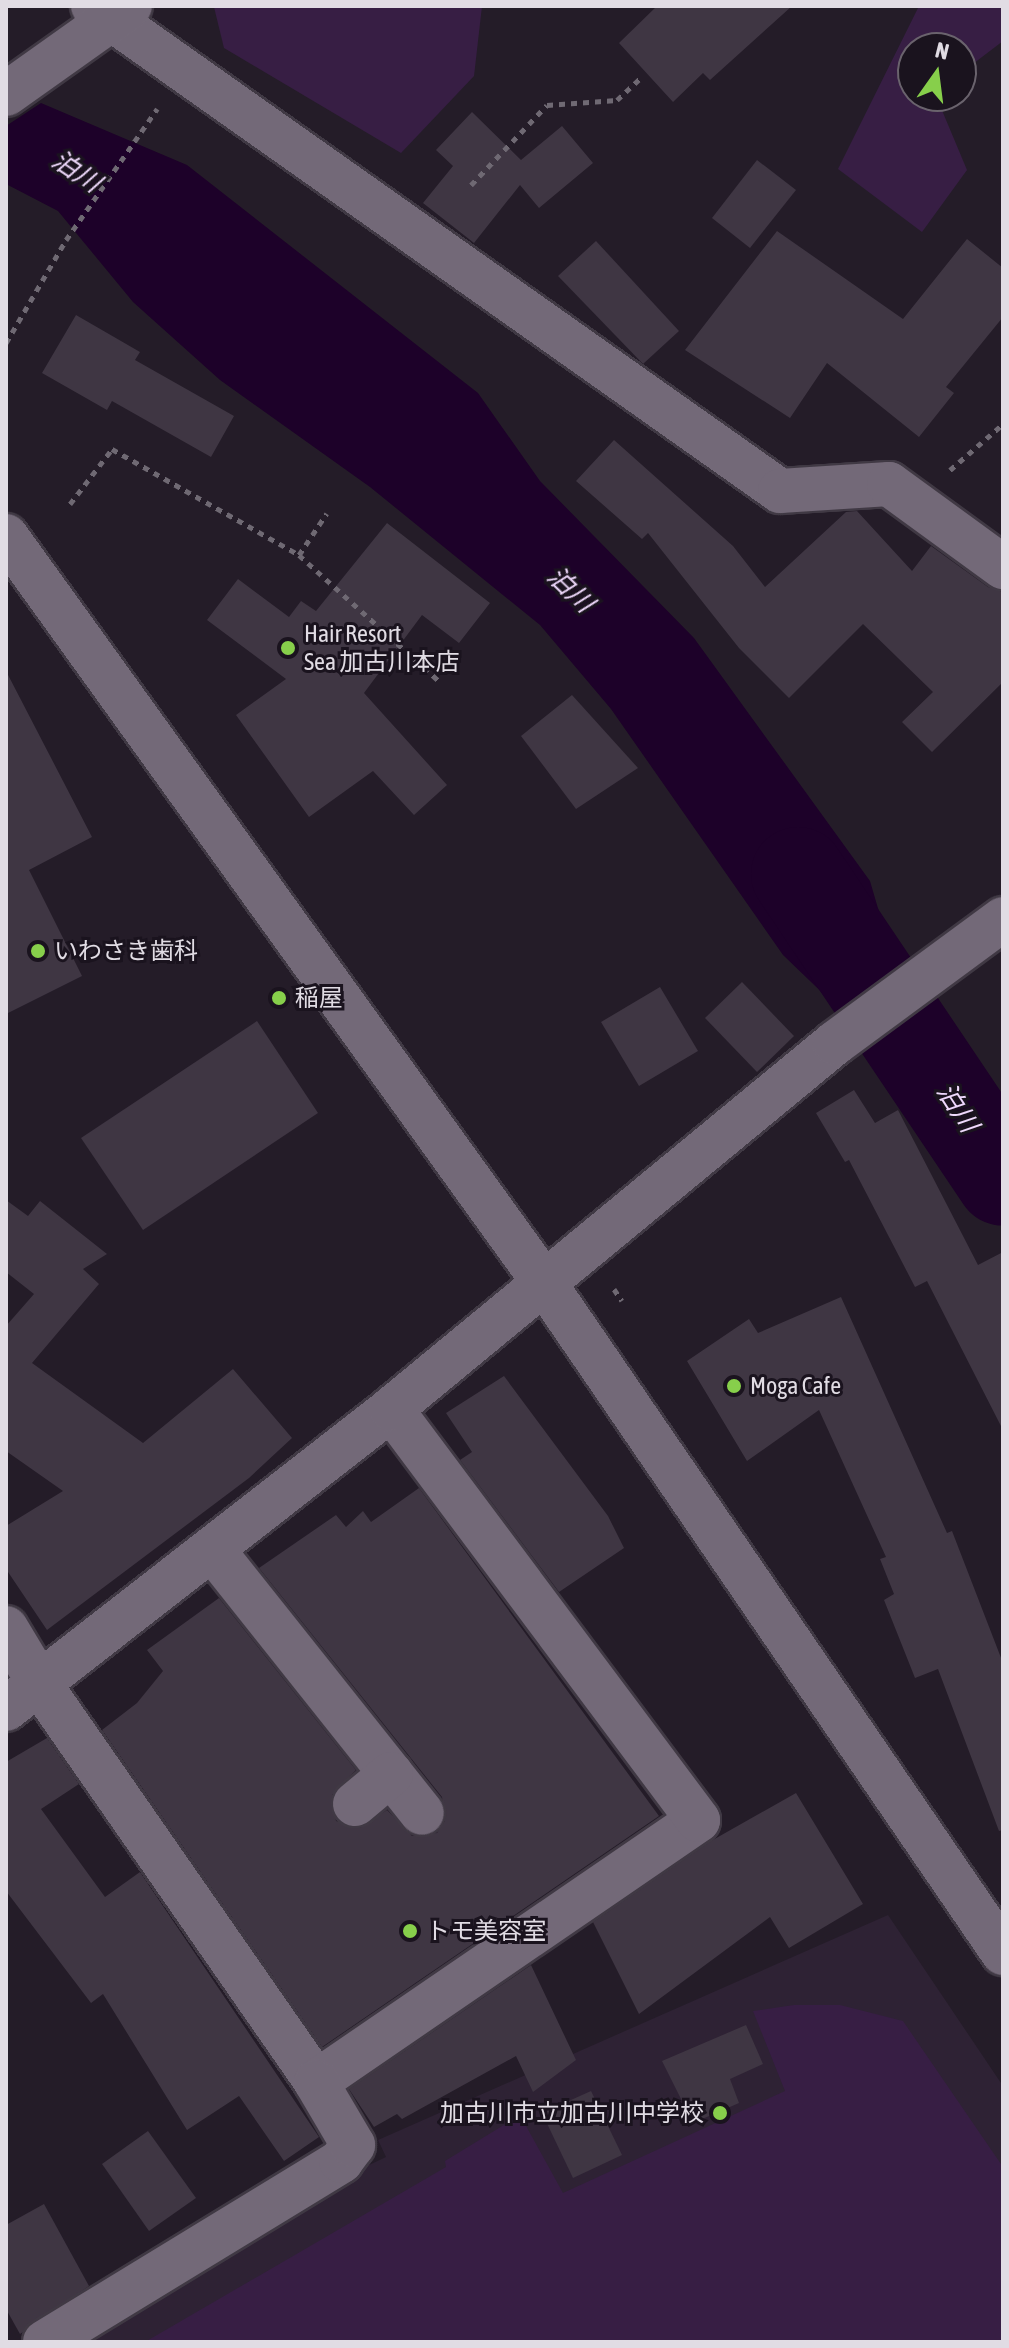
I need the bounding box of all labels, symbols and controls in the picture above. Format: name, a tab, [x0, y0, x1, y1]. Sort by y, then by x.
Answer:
north arrow	[897, 32, 977, 112]
text: N	[933, 36, 952, 65]
water label: 泊川	[46, 145, 106, 199]
water label: 泊川	[540, 561, 600, 619]
place label: Hair Resort Sea 加古川本店	[304, 620, 459, 676]
marker: Hair Resort Sea 加古川本店	[279, 639, 297, 657]
place label: いわさき歯科	[54, 937, 198, 965]
marker: いわさき歯科	[29, 942, 47, 960]
place label: 稲屋	[295, 984, 343, 1012]
marker: 稲屋	[270, 989, 288, 1007]
water label: 泊川	[930, 1078, 984, 1138]
place label: Moga Cafe	[750, 1372, 841, 1400]
marker: Moga Cafe	[725, 1377, 743, 1395]
place label: トモ美容室	[426, 1917, 546, 1945]
marker: トモ美容室	[401, 1922, 419, 1940]
place label: 加古川市立加古川中学校	[440, 2099, 704, 2127]
marker: 加古川市立加古川中学校	[711, 2104, 729, 2122]

